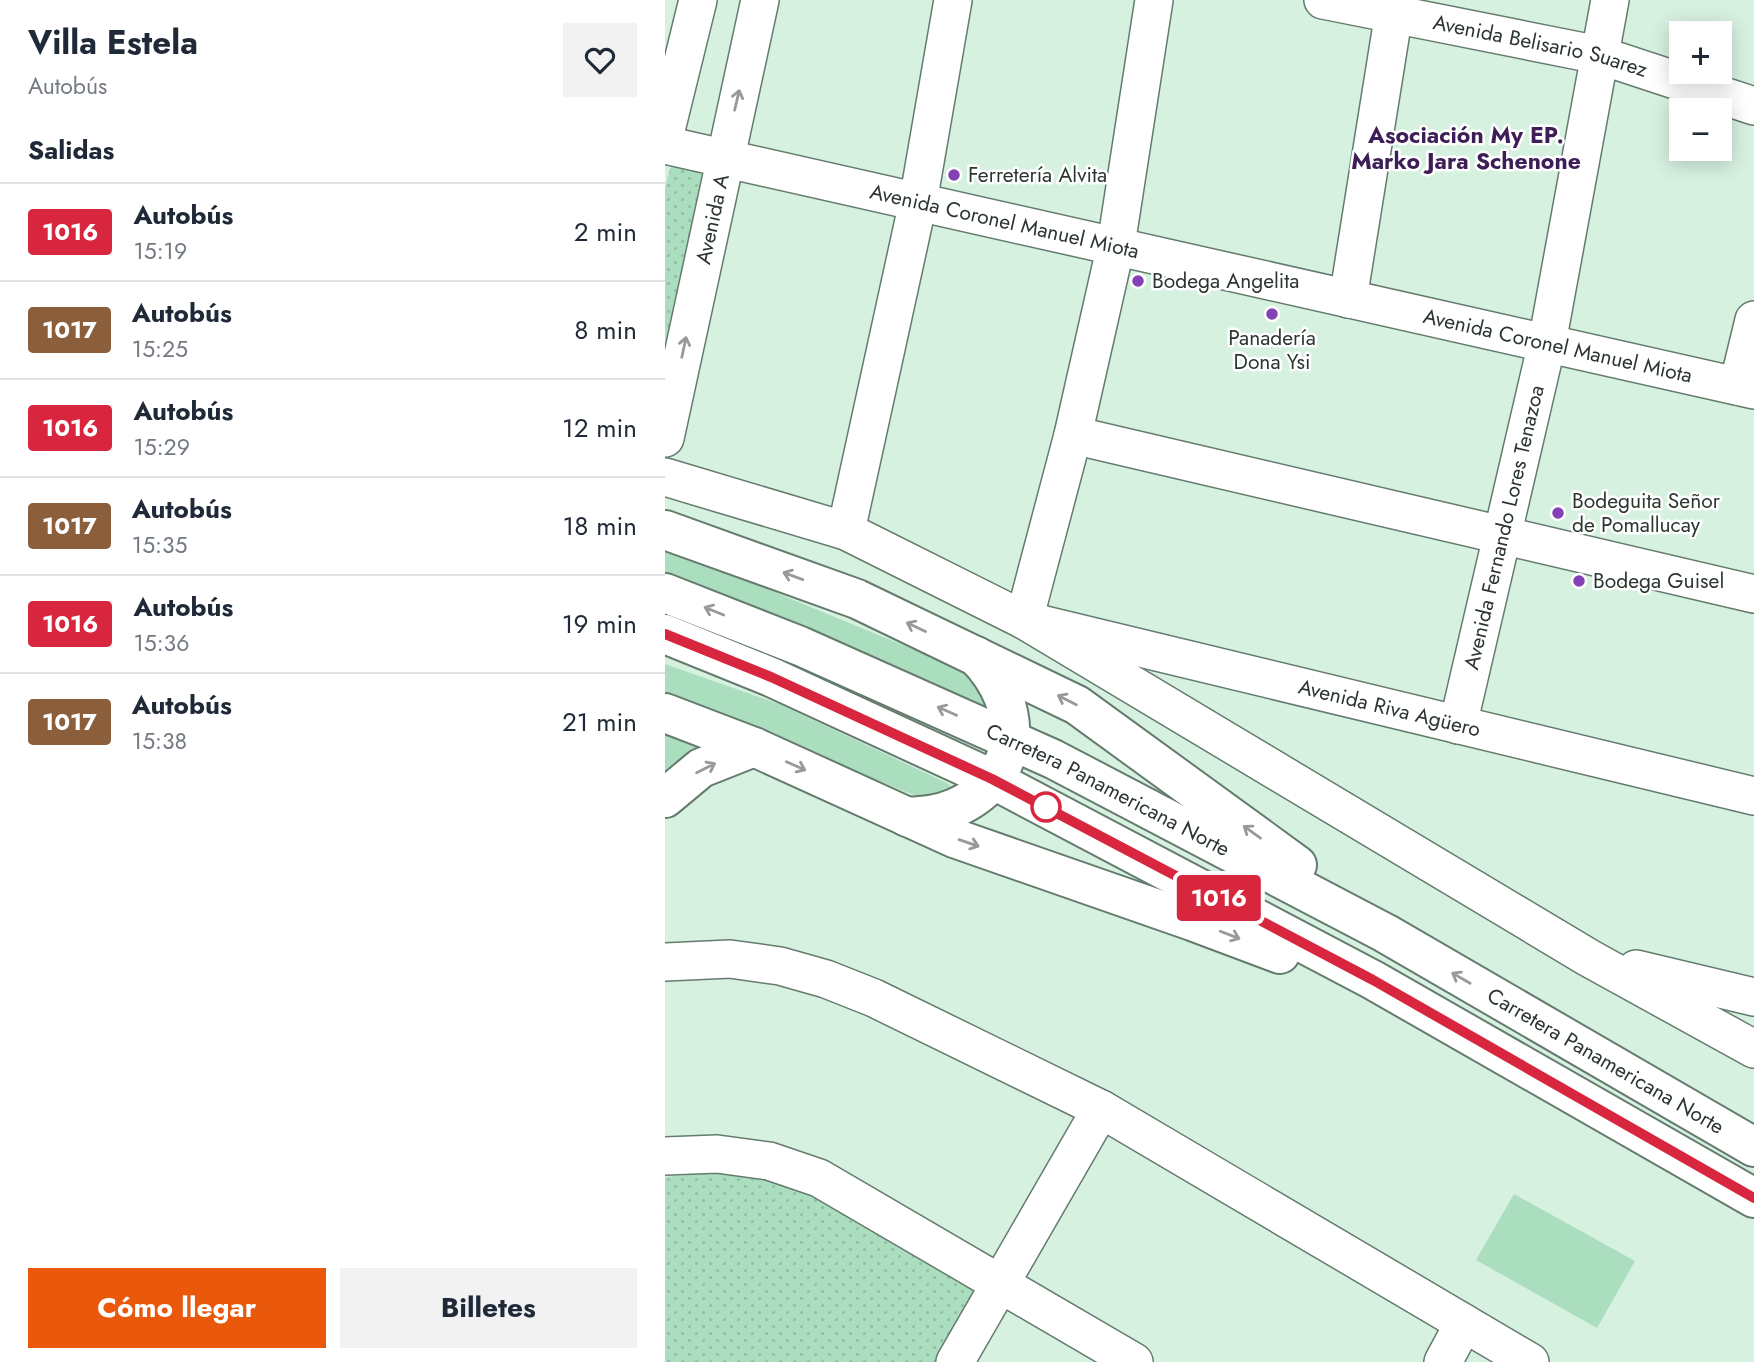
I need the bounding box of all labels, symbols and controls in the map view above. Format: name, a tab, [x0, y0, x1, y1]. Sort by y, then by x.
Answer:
street label: Avenida Belisario Suarez	[1430, 7, 1652, 85]
text: Villa Estela	[28, 19, 198, 66]
map controls	[1669, 21, 1732, 161]
button: +	[1669, 21, 1732, 84]
button: heart	[563, 23, 637, 97]
text: Autobús	[28, 69, 107, 103]
one-way arrow	[731, 89, 745, 112]
button: −	[1669, 98, 1732, 161]
district label: Asociación My EP. Marko Jara Schenone	[1351, 118, 1581, 178]
text: Salidas	[28, 131, 114, 169]
place label: Ferretería Alvita	[968, 160, 1107, 190]
marker: Ferretería Alvita	[946, 167, 962, 183]
street label: Avenida A	[688, 171, 737, 267]
street label: Avenida Coronel Manuel Miota	[867, 177, 1142, 266]
text: Autobús	[133, 196, 233, 234]
text: 2 min	[574, 213, 637, 251]
text: 1016	[42, 214, 98, 249]
text: 15:19	[133, 234, 187, 268]
place label: Bodega Angelita	[1152, 266, 1299, 296]
marker: Bodega Angelita	[1130, 273, 1146, 289]
text: Autobús	[132, 294, 232, 332]
street label: Avenida Coronel Manuel Miota	[1420, 301, 1695, 391]
marker: Panadería Dona Ysi	[1264, 306, 1280, 322]
text: 8 min	[574, 311, 637, 349]
text: 1017	[42, 312, 97, 347]
place label: Panadería Dona Ysi	[1228, 323, 1316, 377]
text: 15:25	[132, 332, 188, 366]
one-way arrow	[678, 336, 692, 359]
street label: Avenida Fernando Lores Tenazoa	[1456, 382, 1552, 673]
text: Autobús	[133, 392, 233, 430]
text: 12 min	[562, 409, 637, 447]
text: 1016	[42, 410, 98, 445]
text: 15:29	[133, 430, 190, 464]
place label: Bodeguita Señor de Pomallucay	[1572, 486, 1721, 540]
text: Autobús	[132, 490, 232, 528]
marker: Bodeguita Señor de Pomallucay	[1550, 505, 1566, 521]
text: 18 min	[563, 507, 637, 545]
text: 1017	[42, 508, 97, 543]
text: 15:35	[132, 528, 188, 562]
place label: Bodega Guisel	[1593, 566, 1724, 596]
one-way arrow	[782, 569, 804, 581]
marker: Bodega Guisel	[1571, 573, 1587, 589]
text: Autobús	[133, 588, 233, 626]
one-way arrow	[704, 604, 726, 617]
text: 19 min	[562, 605, 637, 643]
text: 1016	[42, 606, 98, 641]
one-way arrow	[906, 620, 927, 633]
text: 15:36	[133, 626, 189, 660]
street label: Avenida Riva Agüero	[1295, 672, 1484, 745]
text: Autobús	[132, 686, 232, 724]
one-way arrow	[1057, 693, 1078, 707]
text: 21 min	[562, 703, 637, 741]
text: 1017	[42, 704, 97, 739]
one-way arrow	[937, 704, 958, 717]
street label: Carretera Panamericana Norte	[981, 716, 1235, 864]
text: 15:38	[132, 724, 187, 758]
one-way arrow	[696, 760, 716, 774]
one-way arrow	[785, 760, 806, 773]
unlabelled marker	[1031, 792, 1061, 822]
one-way arrow	[1243, 825, 1262, 840]
one-way arrow	[958, 838, 980, 851]
line badge: 1016	[1170, 875, 1268, 921]
text: 1016	[1191, 880, 1247, 915]
one-way arrow	[1219, 930, 1240, 943]
one-way arrow	[1452, 971, 1472, 985]
street label: Carretera Panamericana Norte	[1482, 980, 1730, 1142]
button: Cómo llegar	[28, 1268, 326, 1348]
button: Billetes	[340, 1268, 637, 1348]

